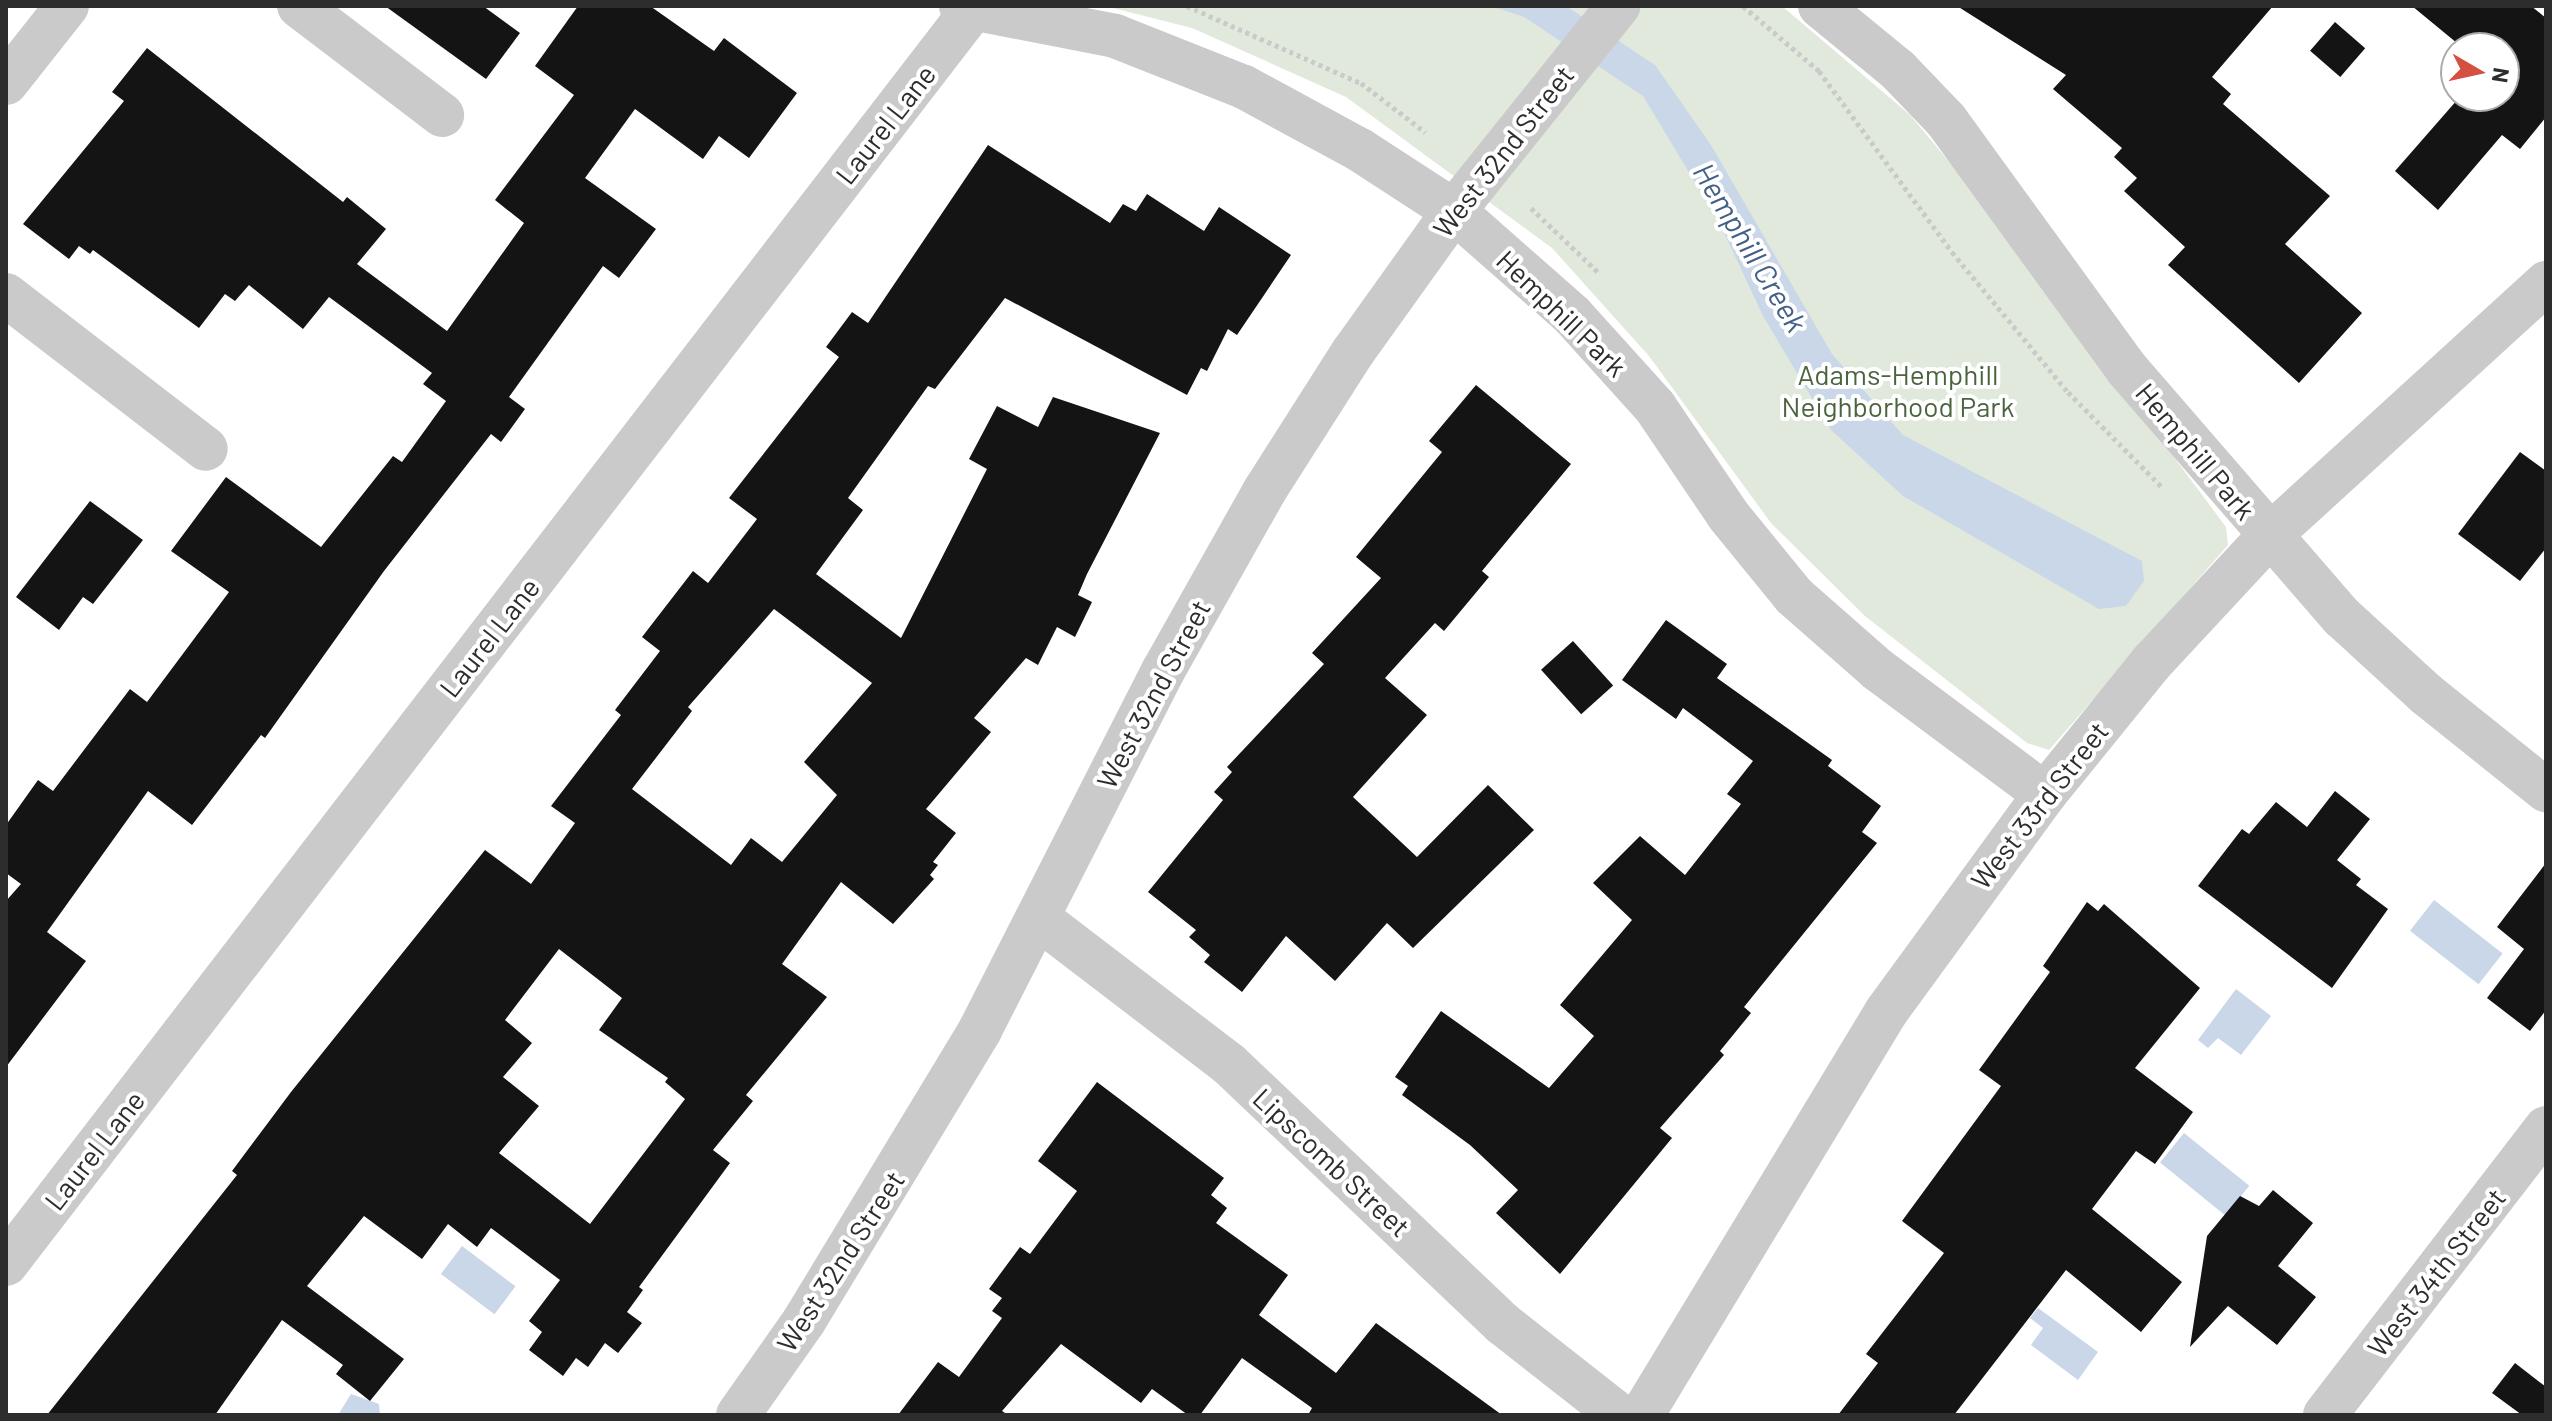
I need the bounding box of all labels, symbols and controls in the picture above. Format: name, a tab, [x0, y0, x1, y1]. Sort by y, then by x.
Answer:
north arrow	[2440, 32, 2520, 112]
street label: Laurel Lane	[828, 58, 942, 190]
street label: West 32nd Street	[1425, 58, 1581, 244]
text: N	[2488, 66, 2516, 85]
water label: Hemphill Creek	[1686, 156, 1816, 338]
street label: Hemphill Park	[1490, 243, 1634, 383]
park label: Adams-Hemphill Neighborhood Park	[1782, 357, 2014, 423]
street label: Hemphill Park	[2129, 376, 2263, 526]
street label: Laurel Lane	[432, 571, 546, 703]
street label: West 32nd Street	[1089, 594, 1217, 794]
street label: West 33rd Street	[1963, 715, 2115, 895]
street label: Lipscomb Street	[1247, 1081, 1417, 1243]
street label: Laurel Lane	[37, 1084, 151, 1216]
street label: West 32nd Street	[769, 1164, 911, 1358]
street label: West 34th Street	[2360, 1181, 2512, 1363]

